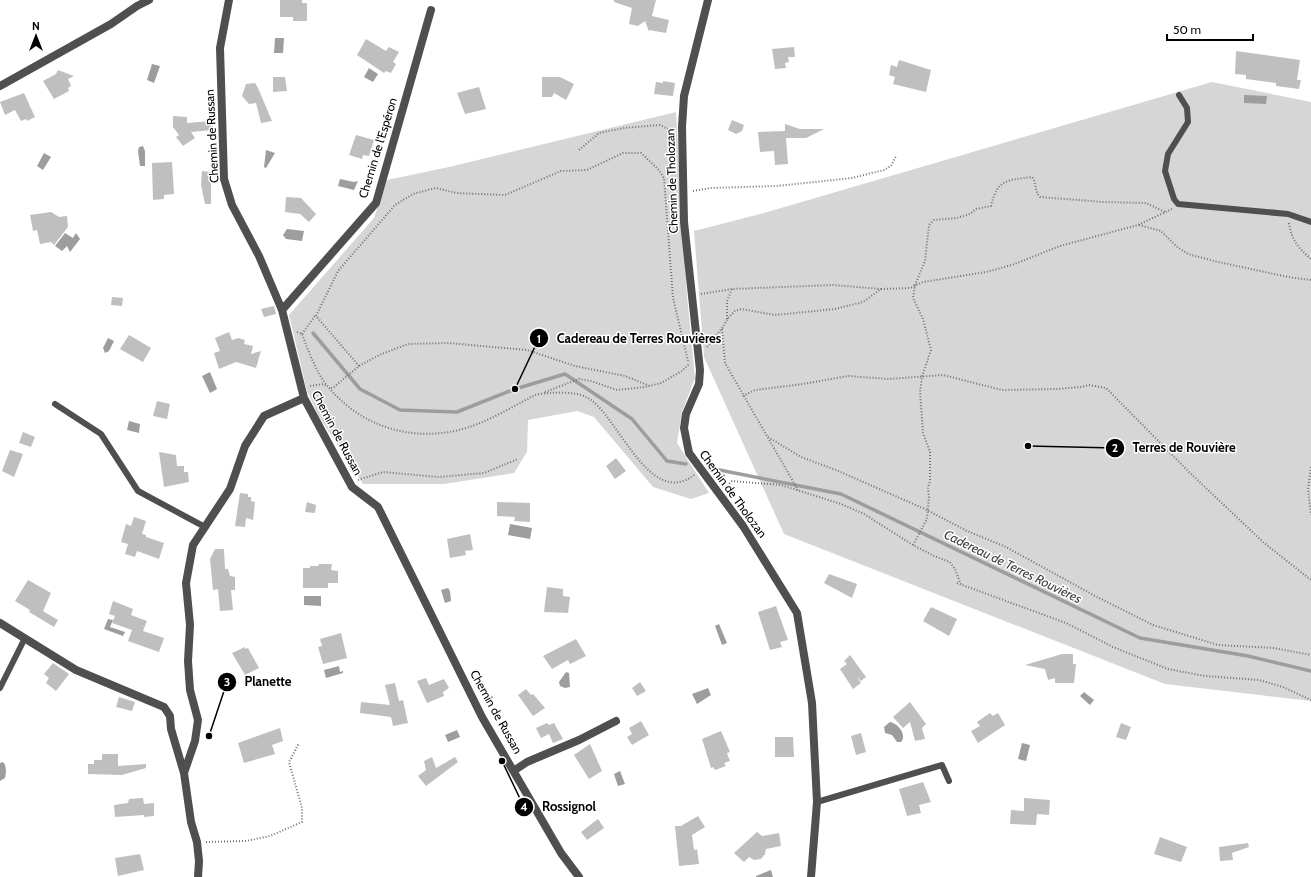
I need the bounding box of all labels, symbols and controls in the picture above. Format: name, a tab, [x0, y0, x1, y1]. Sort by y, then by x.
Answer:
north arrow	[16, 16, 56, 56]
scale bar	[1167, 16, 1253, 42]
text: N	[32, 19, 40, 33]
text: 50 m	[1173, 22, 1201, 37]
street label: Chemin de Russan	[202, 89, 221, 183]
street label: Chemin de l'Espéron	[355, 96, 400, 200]
street label: Chemin de Tholozan	[662, 128, 681, 234]
callout: Cadereau de Terres Rouvières	[529, 326, 729, 351]
text: Cadereau de Terres Rouvières	[557, 330, 722, 346]
text: 1	[537, 331, 541, 346]
street label: Chemin de Russan	[309, 388, 366, 478]
callout: Terres de Rouvière	[1105, 435, 1244, 460]
text: Terres de Rouvière	[1132, 439, 1236, 455]
text: 2	[1112, 440, 1118, 455]
street label: Chemin de Tholozan	[697, 447, 770, 541]
water label: Cadereau de Terres Rouvières	[942, 526, 1084, 606]
street label: Chemin de Russan	[467, 667, 526, 757]
callout: Planette	[217, 669, 300, 694]
text: Planette	[244, 673, 292, 689]
text: 3	[224, 674, 230, 689]
callout: Rossignol	[514, 794, 604, 819]
text: Rossignol	[542, 798, 597, 814]
text: 4	[520, 799, 528, 814]

